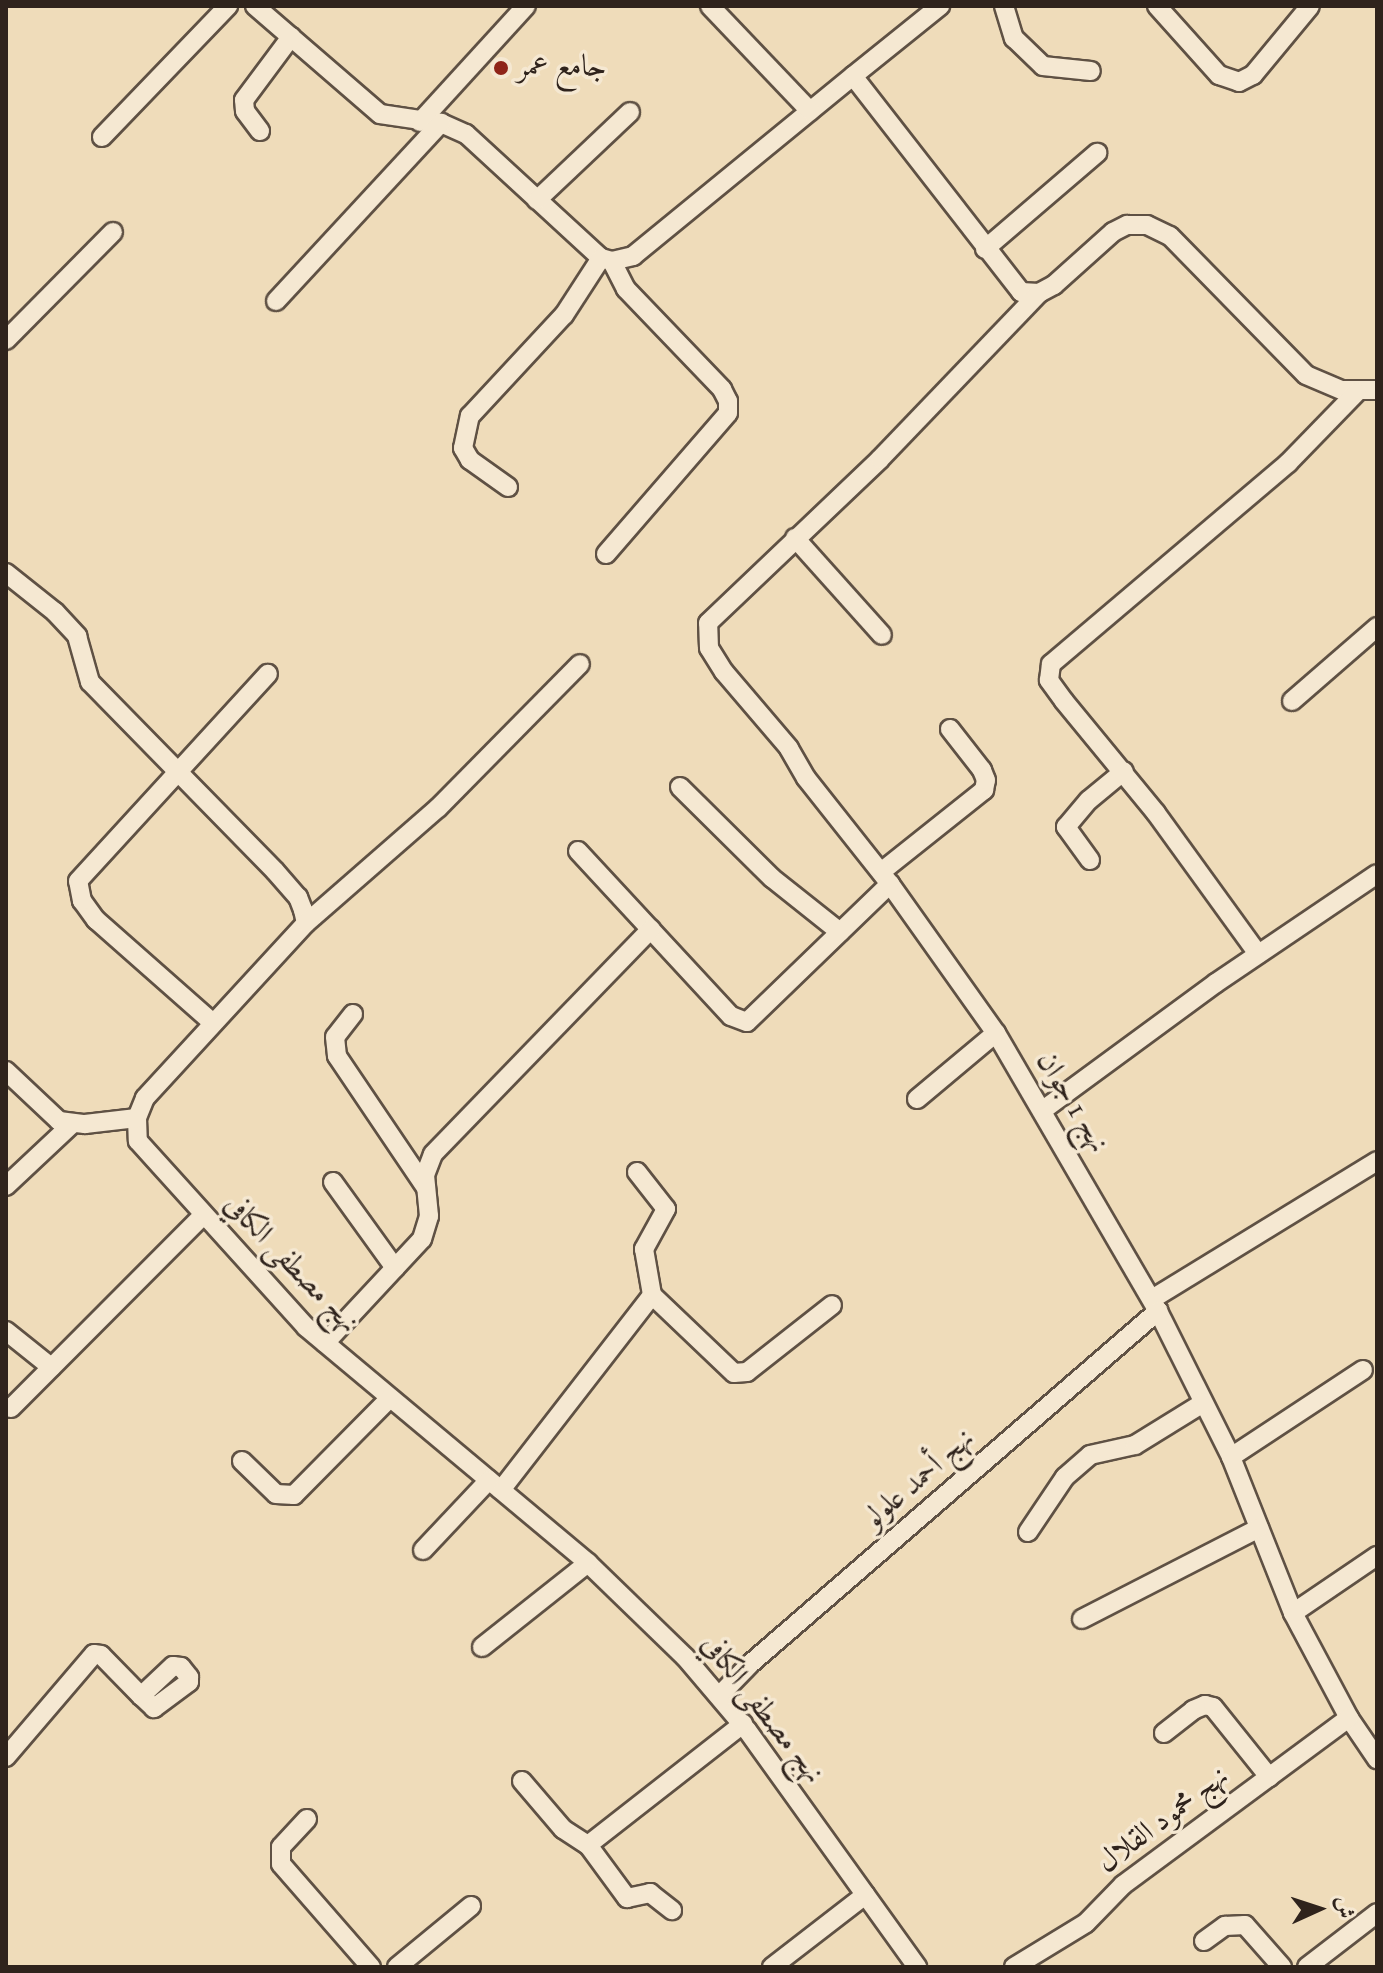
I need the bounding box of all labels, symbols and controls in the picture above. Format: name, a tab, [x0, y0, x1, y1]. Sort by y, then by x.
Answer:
place label: جامع عمر	[517, 50, 606, 86]
marker: جامع عمر	[492, 59, 510, 77]
street label: نهج 1 جوان	[1027, 1046, 1115, 1160]
street label: نهج مصطفى الكافي	[215, 1188, 365, 1342]
street label: نهج أحمد علولو	[857, 1422, 983, 1538]
street label: نهج مصطفى الكافي	[692, 1628, 830, 1792]
street label: نهج محمود القلال	[1091, 1760, 1237, 1882]
north arrow	[1279, 1869, 1359, 1949]
text: ش	[1326, 1896, 1360, 1919]

